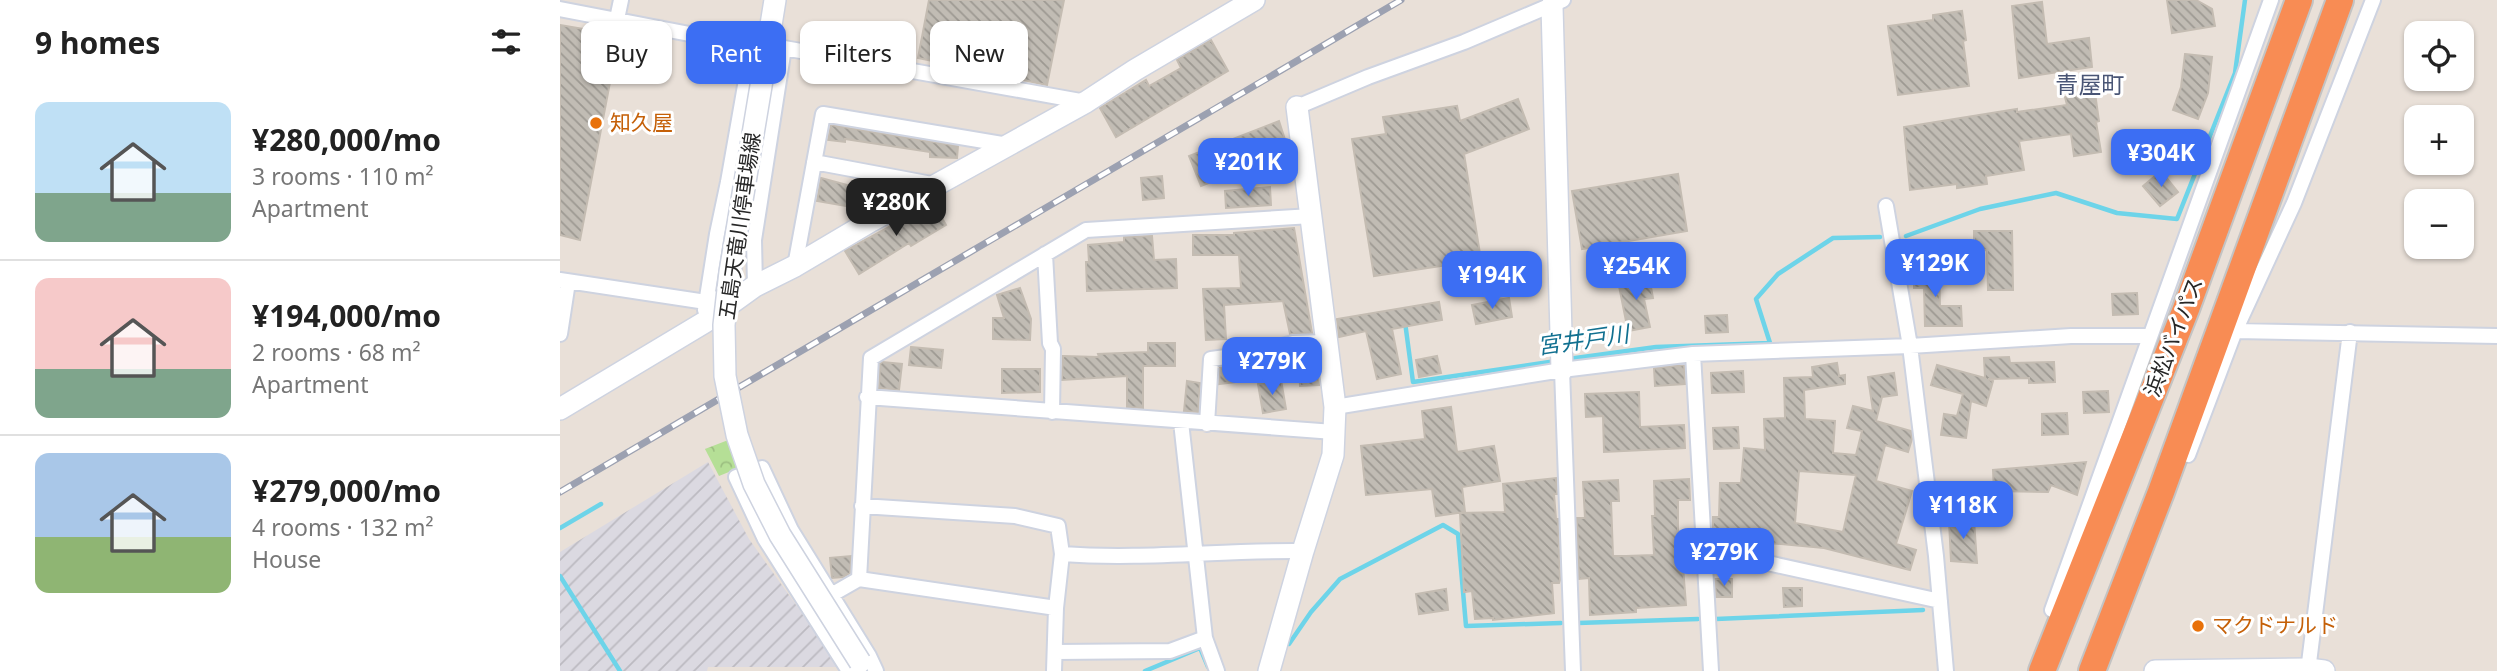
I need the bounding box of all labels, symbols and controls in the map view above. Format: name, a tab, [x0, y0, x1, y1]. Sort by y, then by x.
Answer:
chip: Buy	[581, 21, 672, 84]
chip: Rent	[686, 21, 786, 84]
chip: Filters	[800, 21, 916, 84]
chip: New	[930, 21, 1028, 84]
map controls	[2404, 21, 2474, 259]
button: locate	[2404, 21, 2474, 91]
text: 9 homes	[35, 22, 160, 63]
icon: filters	[487, 23, 525, 61]
district label: 青屋町	[2056, 68, 2125, 100]
button: +	[2404, 105, 2474, 175]
place label: 知久屋	[610, 108, 673, 136]
marker: 知久屋	[588, 115, 604, 131]
text: ¥280,000/mo	[252, 119, 441, 160]
icon: home	[91, 130, 175, 214]
street label: 五島天竜川停車場線	[712, 130, 766, 321]
pin: ¥304K	[2112, 130, 2210, 189]
text: ¥304K	[2127, 136, 2195, 168]
pin: ¥201K	[1199, 138, 1297, 198]
text: ¥201K	[1214, 145, 1282, 177]
text: 3 rooms · 110 m²	[252, 160, 434, 192]
pin: ¥280K	[847, 178, 945, 238]
text: ¥280K	[862, 185, 930, 217]
button: −	[2404, 189, 2474, 259]
text: Apartment	[252, 192, 369, 224]
pin: ¥129K	[1886, 240, 1984, 299]
pin: ¥254K	[1587, 243, 1685, 302]
text: ¥129K	[1901, 246, 1969, 278]
text: ¥254K	[1602, 249, 1670, 281]
pin: ¥194K	[1443, 252, 1541, 311]
text: ¥194K	[1458, 258, 1526, 290]
street label: 浜松バイパス	[2137, 273, 2209, 400]
text: ¥194,000/mo	[252, 295, 441, 336]
icon: home	[91, 306, 175, 390]
water label: 宮井戸川	[1535, 316, 1634, 361]
text: 2 rooms · 68 m²	[252, 336, 421, 368]
pin: ¥279K	[1223, 338, 1321, 397]
text: ¥279K	[1238, 344, 1306, 376]
text: Apartment	[252, 368, 369, 400]
text: ¥279,000/mo	[252, 470, 441, 511]
icon: home	[91, 481, 175, 565]
pin: ¥118K	[1914, 482, 2012, 541]
text: ¥118K	[1929, 488, 1997, 520]
text: 4 rooms · 132 m²	[252, 511, 434, 543]
pin: ¥279K	[1675, 528, 1773, 588]
text: ¥279K	[1690, 535, 1758, 567]
text: House	[252, 543, 321, 575]
place label: マクドナルド	[2212, 611, 2338, 639]
marker: マクドナルド	[2190, 618, 2206, 634]

